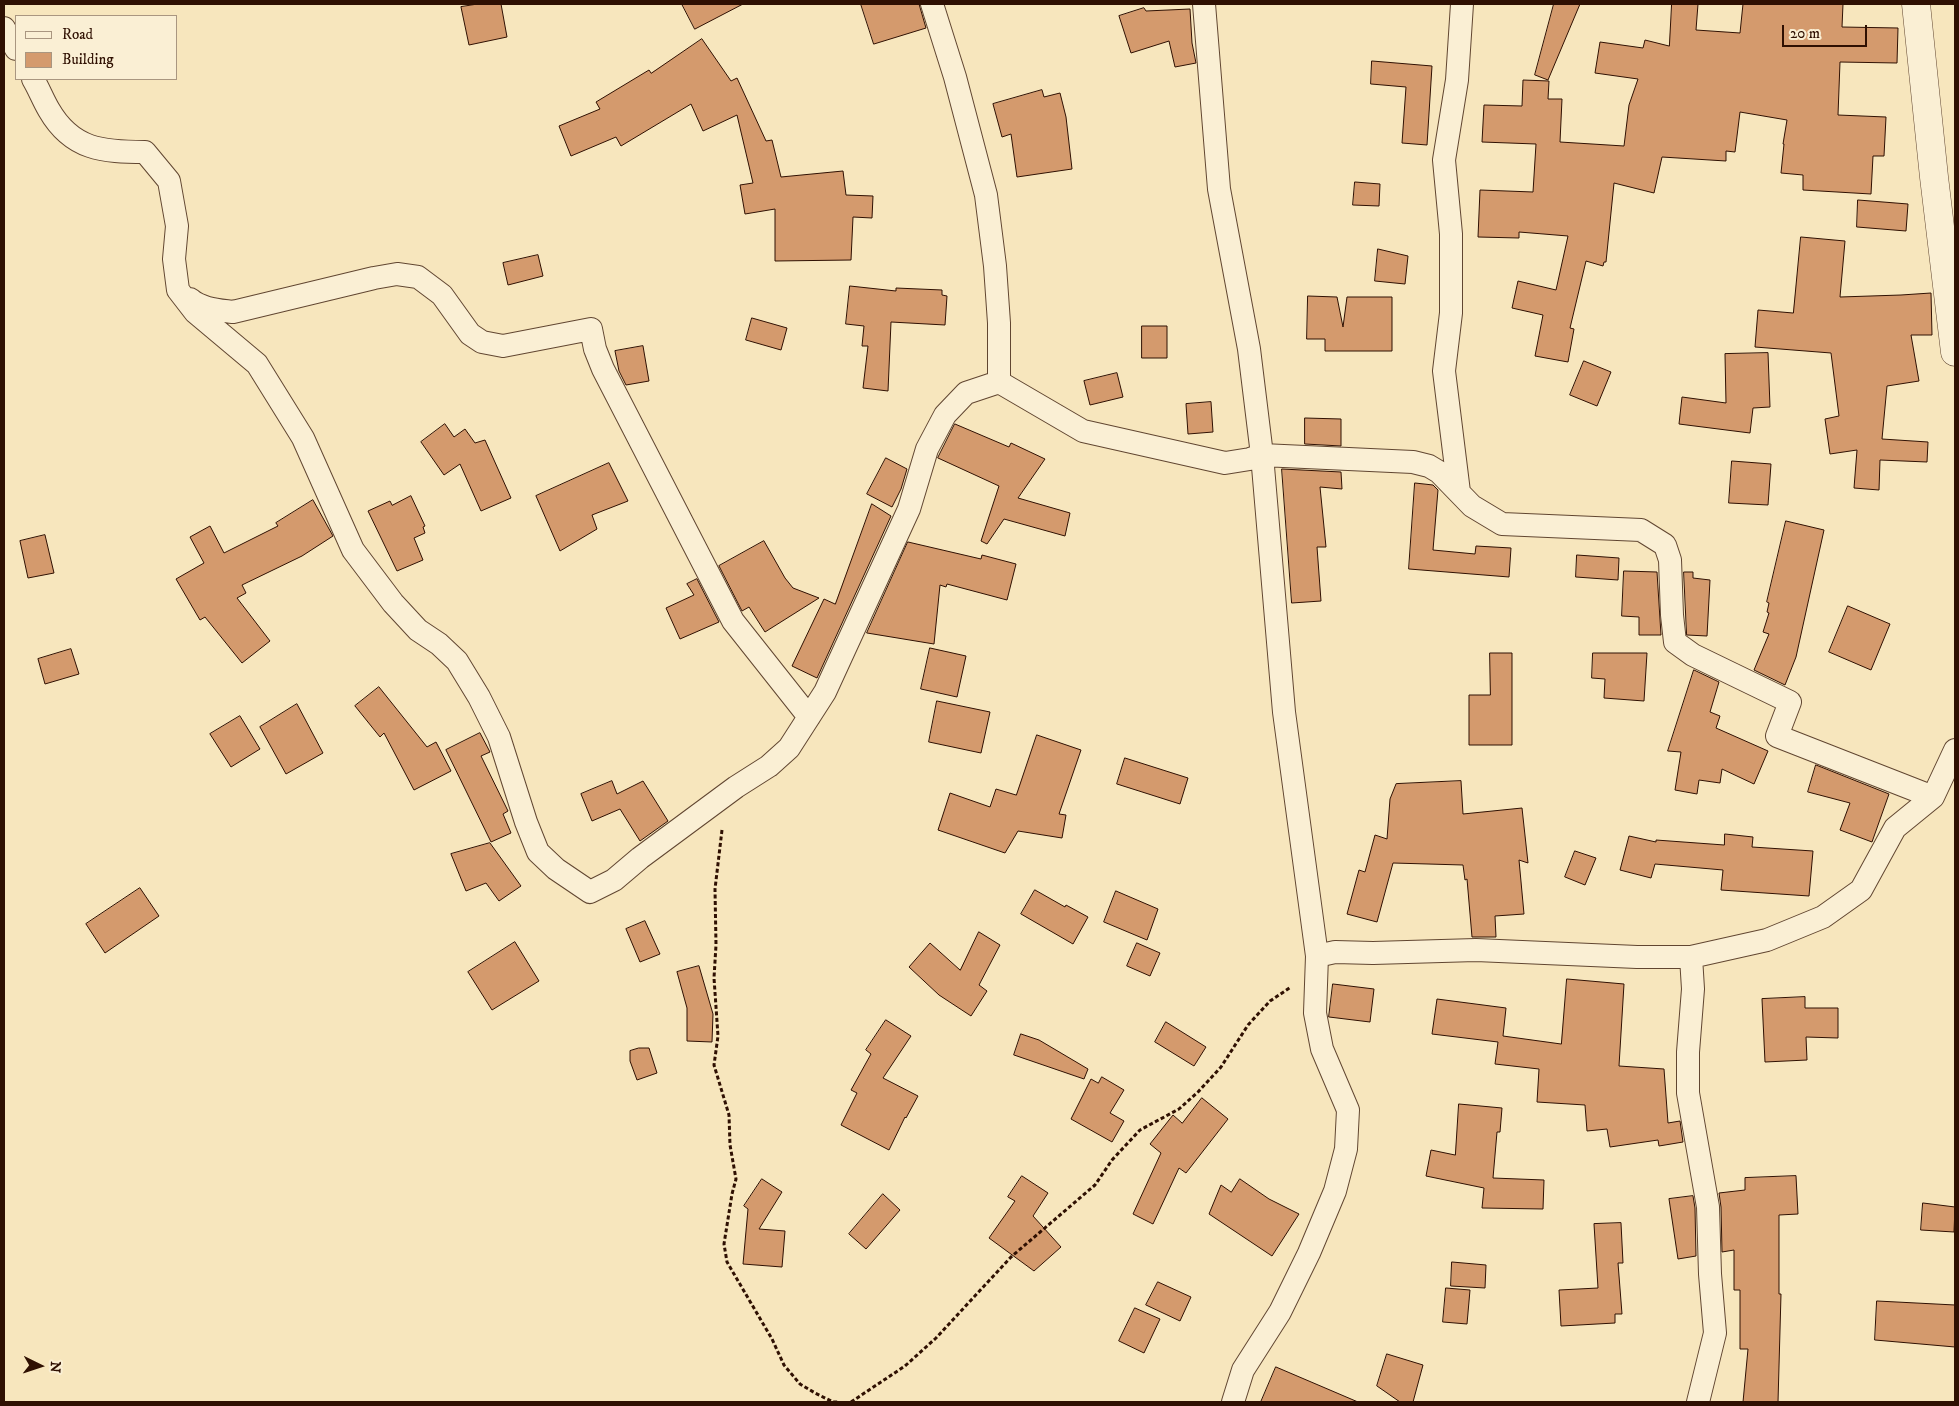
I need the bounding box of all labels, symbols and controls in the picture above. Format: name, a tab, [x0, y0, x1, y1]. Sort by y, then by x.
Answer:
legend	[15, 15, 178, 80]
scale bar	[1784, 15, 1869, 47]
text: 20 m	[1790, 24, 1820, 43]
text: Road	[62, 25, 93, 44]
text: Building	[62, 50, 114, 69]
north arrow	[15, 1341, 65, 1391]
text: N	[46, 1361, 64, 1373]

